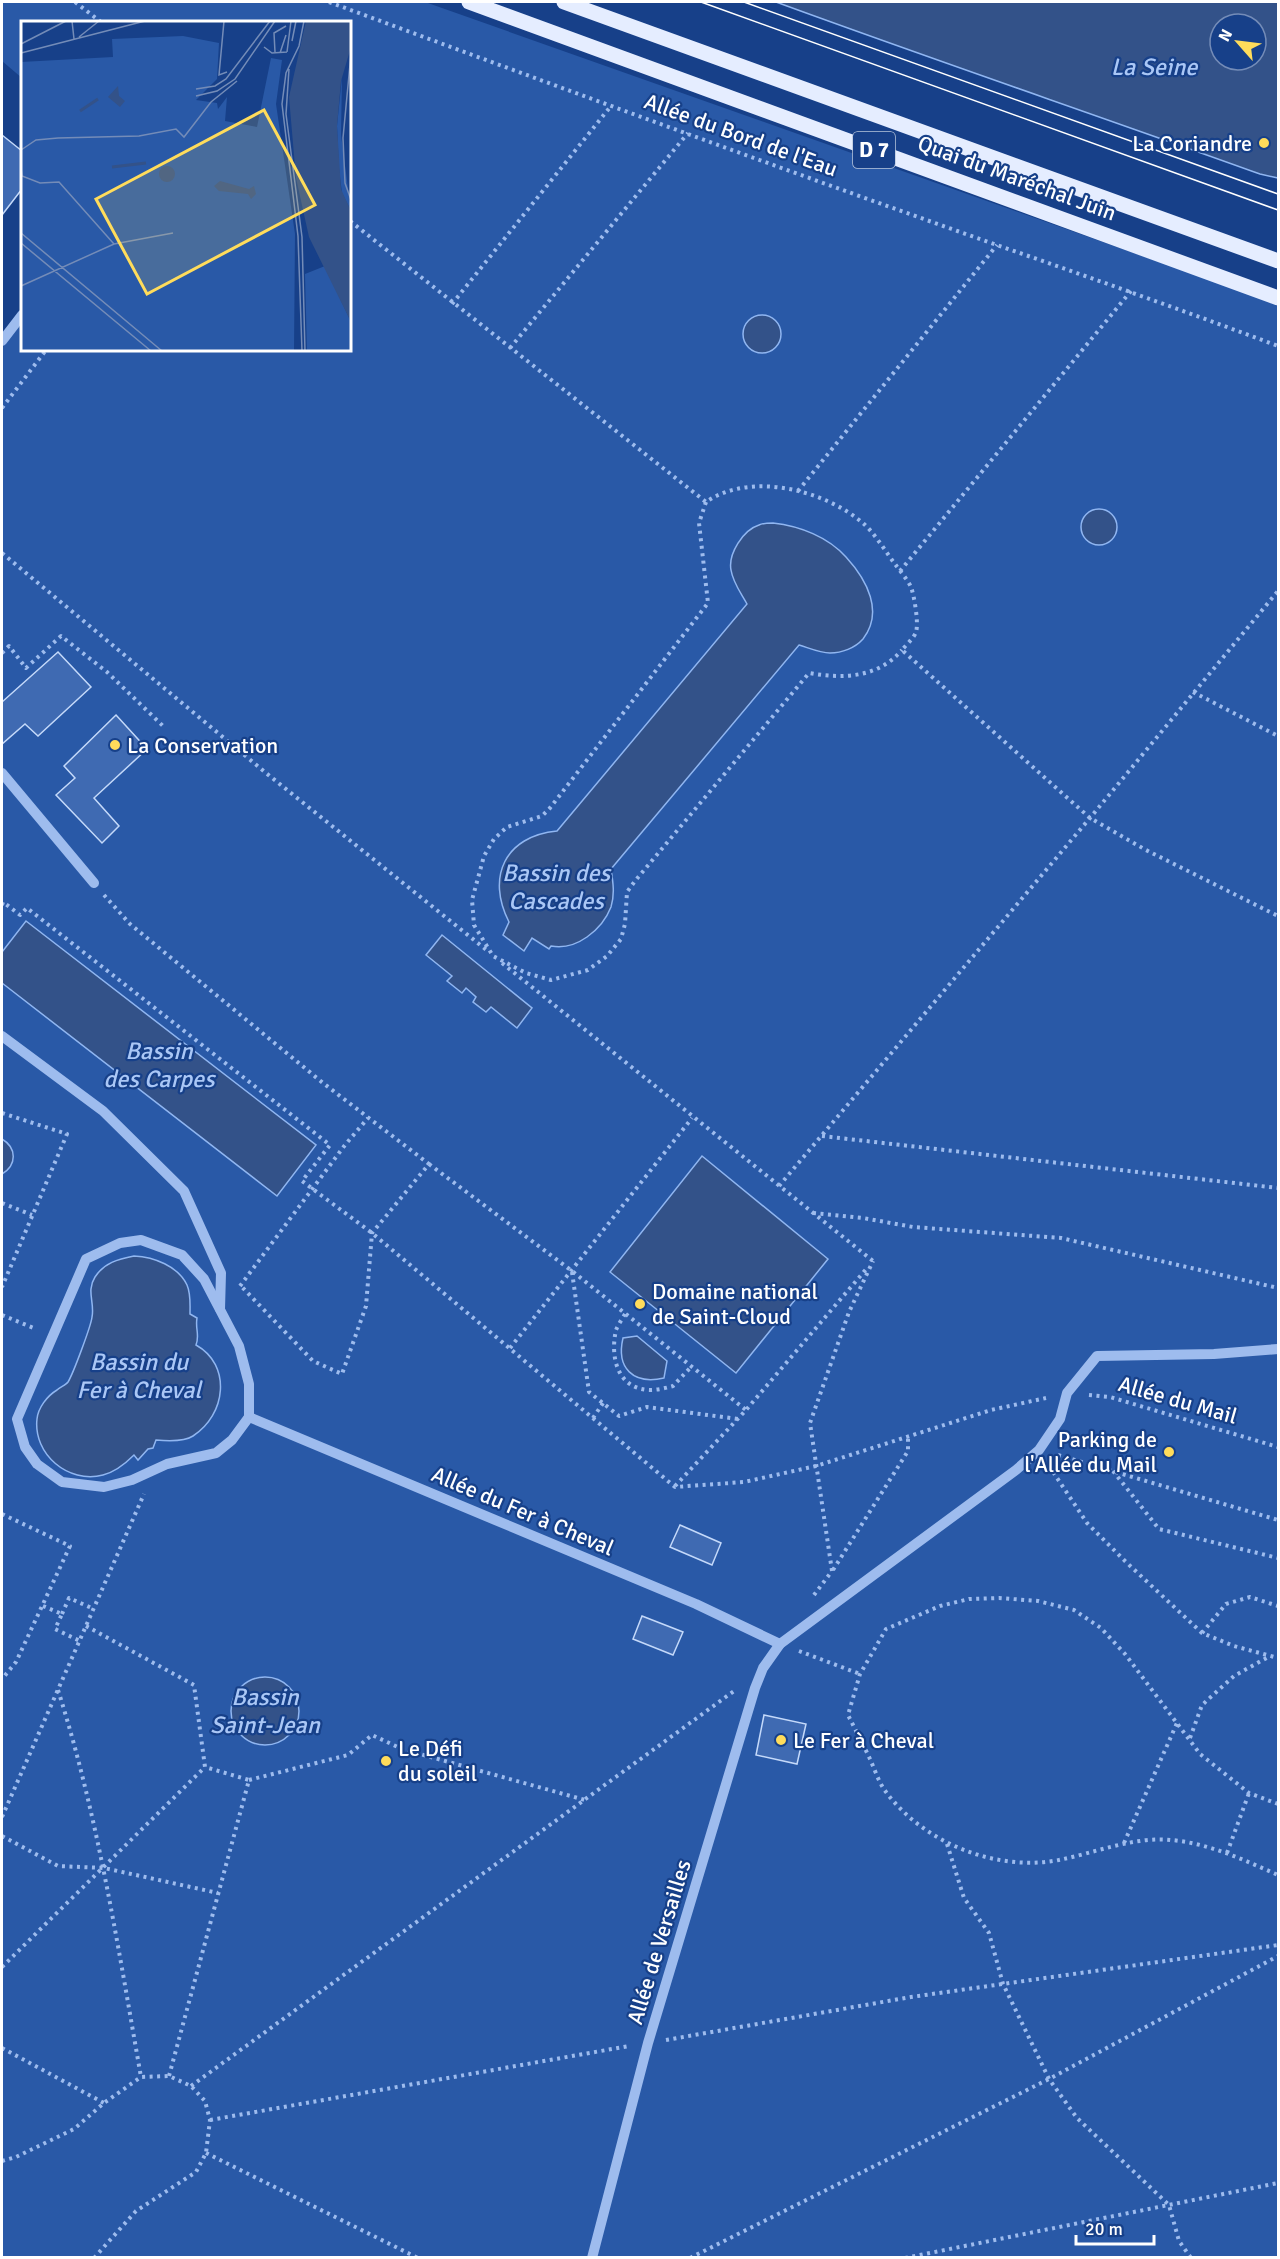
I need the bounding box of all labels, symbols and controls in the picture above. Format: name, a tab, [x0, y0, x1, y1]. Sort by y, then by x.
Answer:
north arrow	[1208, 12, 1268, 72]
inset map	[21, 21, 351, 351]
text: N	[1214, 26, 1237, 45]
water label: La Seine	[1111, 52, 1198, 82]
street label: Allée du Bord de l'Eau	[641, 88, 841, 182]
street label: Quai du Maréchal Juin	[914, 130, 1120, 226]
place label: La Coriandre	[1132, 130, 1252, 157]
road number: D 7	[853, 132, 895, 168]
marker: La Coriandre	[1257, 136, 1271, 150]
place label: La Conservation	[127, 732, 278, 759]
marker: La Conservation	[108, 738, 122, 752]
water label: Bassin des Cascades	[502, 858, 612, 916]
water label: Bassin des Carpes	[103, 1036, 217, 1094]
place label: Domaine national de Saint-Cloud	[652, 1278, 818, 1330]
marker: Domaine national de Saint-Cloud	[633, 1297, 647, 1311]
water label: Bassin du Fer à Cheval	[77, 1347, 203, 1405]
street label: Allée du Mail	[1115, 1370, 1241, 1430]
place label: Parking de l'Allée du Mail	[1024, 1426, 1157, 1478]
marker: Parking de l'Allée du Mail	[1162, 1445, 1176, 1459]
street label: Allée du Fer à Cheval	[428, 1460, 618, 1562]
water label: Bassin Saint-Jean	[210, 1682, 321, 1740]
place label: Le Fer à Cheval	[793, 1727, 934, 1754]
marker: Le Fer à Cheval	[774, 1733, 788, 1747]
place label: Le Défi du soleil	[398, 1735, 477, 1787]
marker: Le Défi du soleil	[379, 1754, 393, 1768]
street label: Allée de Versailles	[621, 1856, 697, 2028]
scale bar	[1076, 2208, 1154, 2246]
text: 20 m	[1085, 2218, 1123, 2240]

